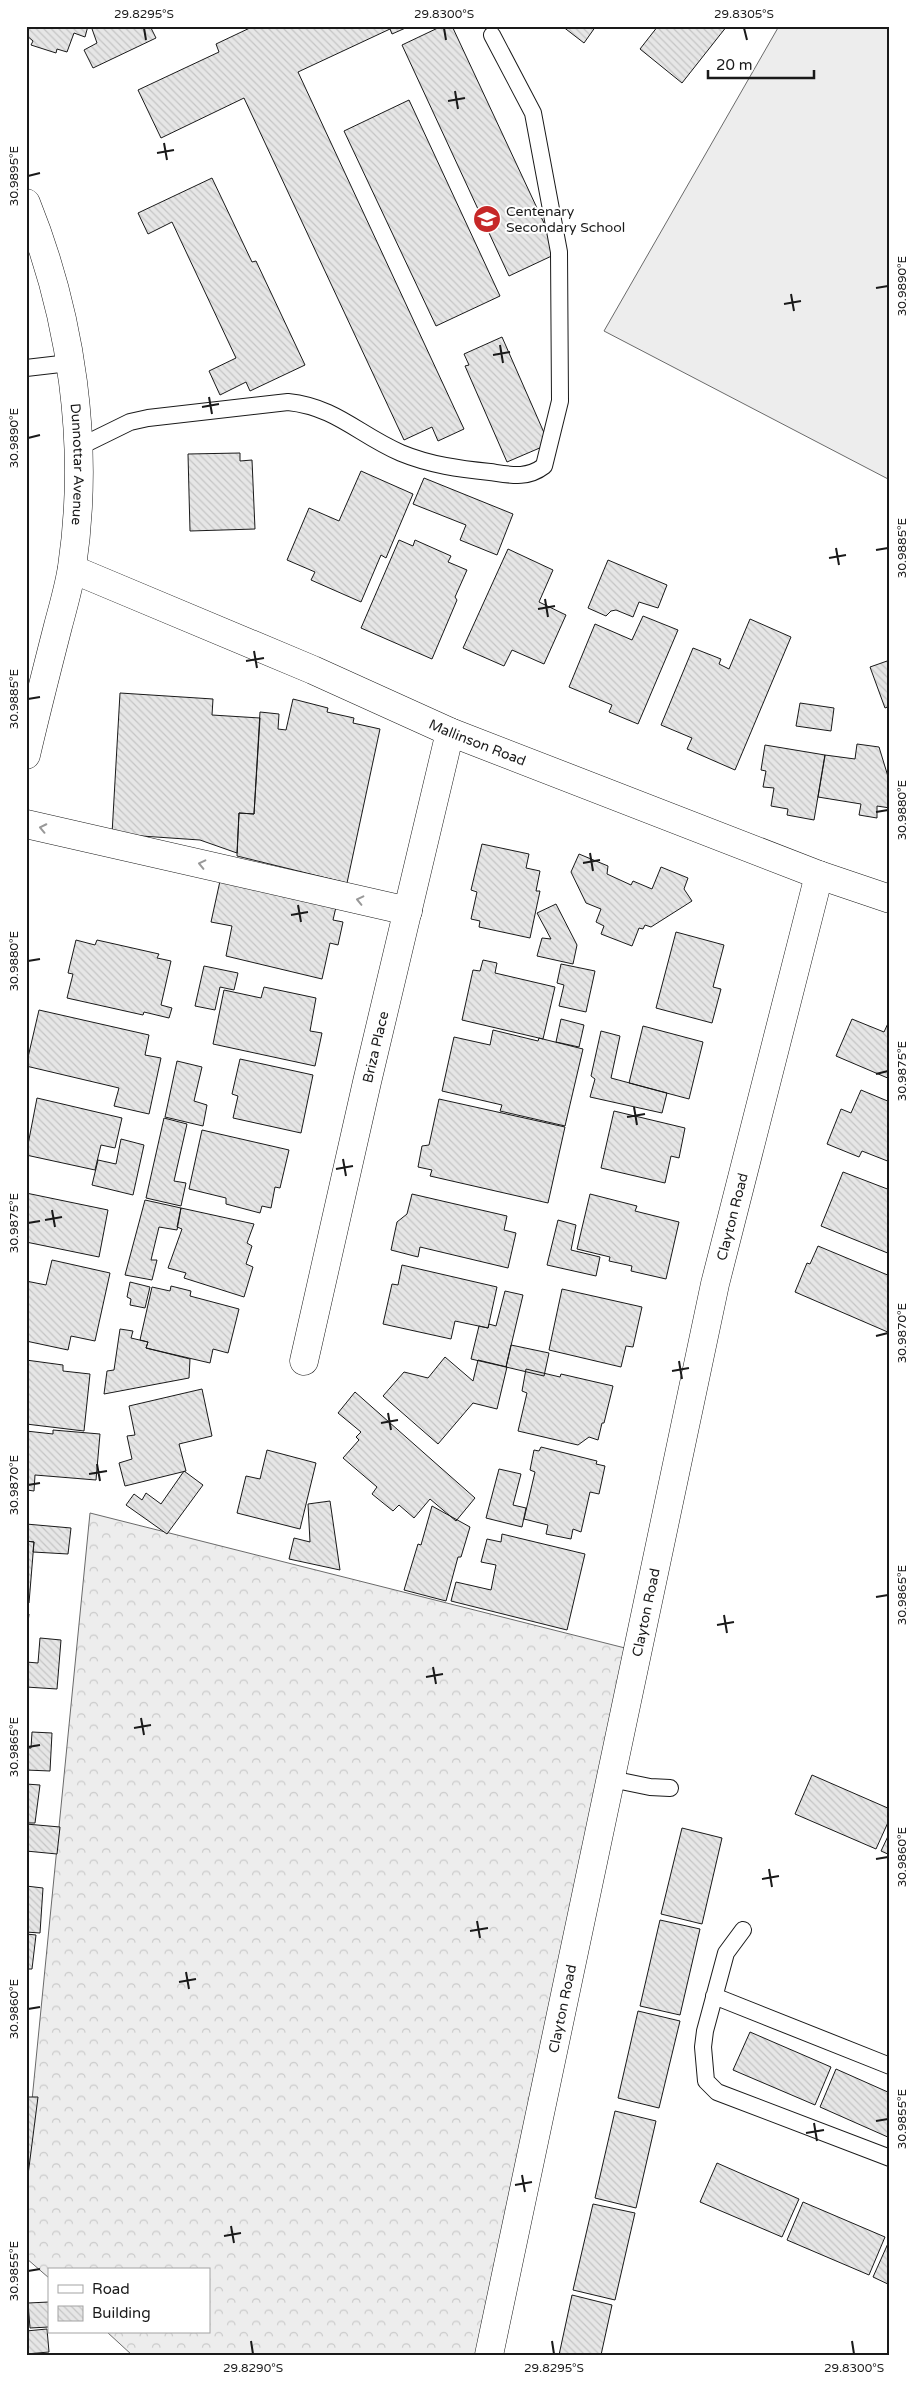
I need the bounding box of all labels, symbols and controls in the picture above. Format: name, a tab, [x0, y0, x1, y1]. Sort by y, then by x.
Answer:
text: 29.8295°S	[114, 7, 174, 21]
text: 29.8300°S	[414, 7, 474, 21]
text: 29.8305°S	[714, 7, 774, 21]
scale bar	[708, 48, 815, 80]
text: 20 m	[716, 56, 753, 74]
text: 30.9895°E	[7, 146, 21, 206]
place label: Centenary Secondary School	[506, 203, 625, 236]
school or university icon: Centenary Secondary School	[472, 204, 502, 234]
text: 30.9890°E	[895, 255, 909, 316]
street label: Dunnottar Avenue	[66, 402, 87, 526]
text: 30.9890°E	[7, 407, 21, 468]
text: 30.9885°E	[895, 518, 909, 578]
text: 30.9885°E	[7, 669, 21, 729]
street label: Mallinson Road	[426, 716, 528, 770]
text: 30.9880°E	[895, 779, 909, 840]
one-way arrow	[39, 823, 48, 833]
one-way arrow	[197, 859, 206, 870]
one-way arrow	[356, 895, 365, 906]
text: 30.9880°E	[7, 930, 21, 991]
street label: Briza Place	[359, 1010, 392, 1085]
text: 30.9875°E	[895, 1041, 909, 1101]
street label: Clayton Road	[713, 1171, 752, 1263]
text: 30.9875°E	[7, 1193, 21, 1253]
text: 30.9870°E	[895, 1302, 909, 1363]
text: 30.9870°E	[7, 1454, 21, 1515]
text: 30.9865°E	[895, 1565, 909, 1625]
street label: Clayton Road	[629, 1567, 664, 1658]
text: 30.9865°E	[7, 1717, 21, 1777]
text: 30.9860°E	[895, 1826, 909, 1887]
street label: Clayton Road	[545, 1963, 580, 2054]
text: 30.9860°E	[7, 1978, 21, 2039]
text: 30.9855°E	[895, 2089, 909, 2149]
text: 30.9855°E	[7, 2241, 21, 2301]
legend	[48, 2268, 210, 2334]
text: Road	[92, 2280, 130, 2298]
text: Building	[92, 2304, 151, 2322]
text: 29.8290°S	[223, 2361, 283, 2375]
text: 29.8295°S	[524, 2361, 584, 2375]
text: 29.8300°S	[824, 2361, 884, 2375]

